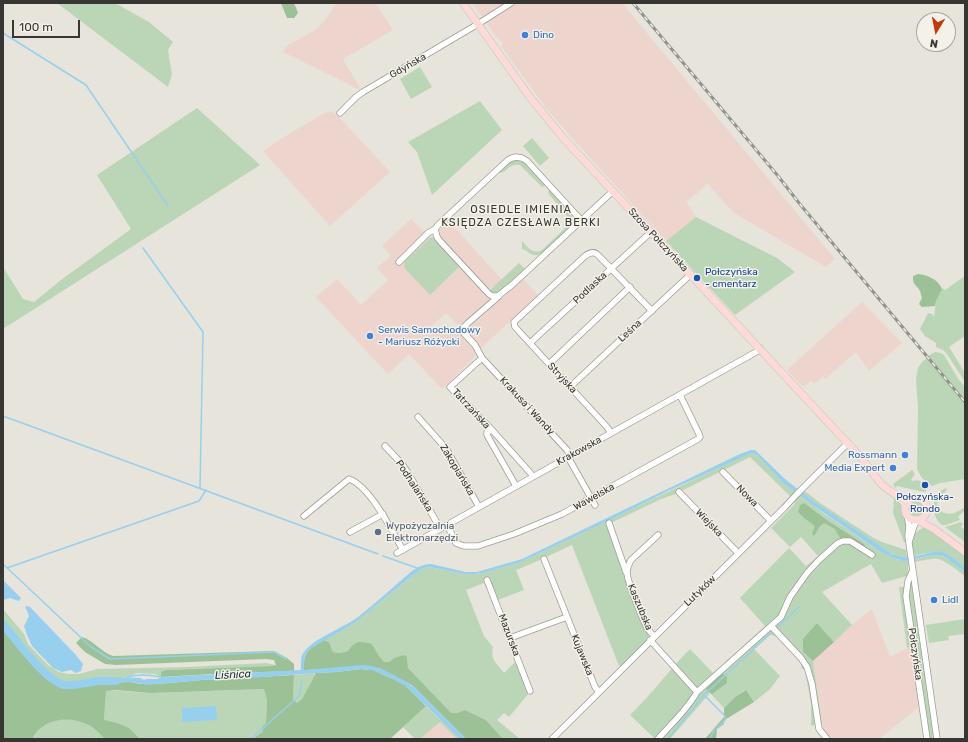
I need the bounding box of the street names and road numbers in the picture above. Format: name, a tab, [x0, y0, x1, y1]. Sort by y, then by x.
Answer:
street label: Gdyńska	[388, 51, 428, 81]
street label: Szosa Połczyńska	[625, 206, 691, 274]
street label: Podlaska	[571, 269, 609, 307]
street label: Leśna	[616, 317, 644, 345]
street label: Stryjska	[545, 360, 579, 396]
street label: Krakusa i Wandy	[497, 374, 557, 438]
street label: Tatrzańska	[449, 386, 493, 432]
street label: Krakowska	[555, 434, 603, 468]
street label: Zakopiańska	[437, 442, 477, 498]
street label: Podhalańska	[393, 458, 435, 514]
street label: Wawelska	[571, 481, 617, 513]
street label: Nowa	[734, 483, 760, 509]
street label: Wiejska	[693, 507, 725, 539]
street label: Lutyków	[682, 573, 718, 609]
street label: Kaszubska	[625, 582, 655, 632]
street label: Mazurska	[496, 612, 522, 658]
street label: Połczyńska	[905, 627, 925, 681]
street label: Kujawska	[568, 633, 596, 677]

